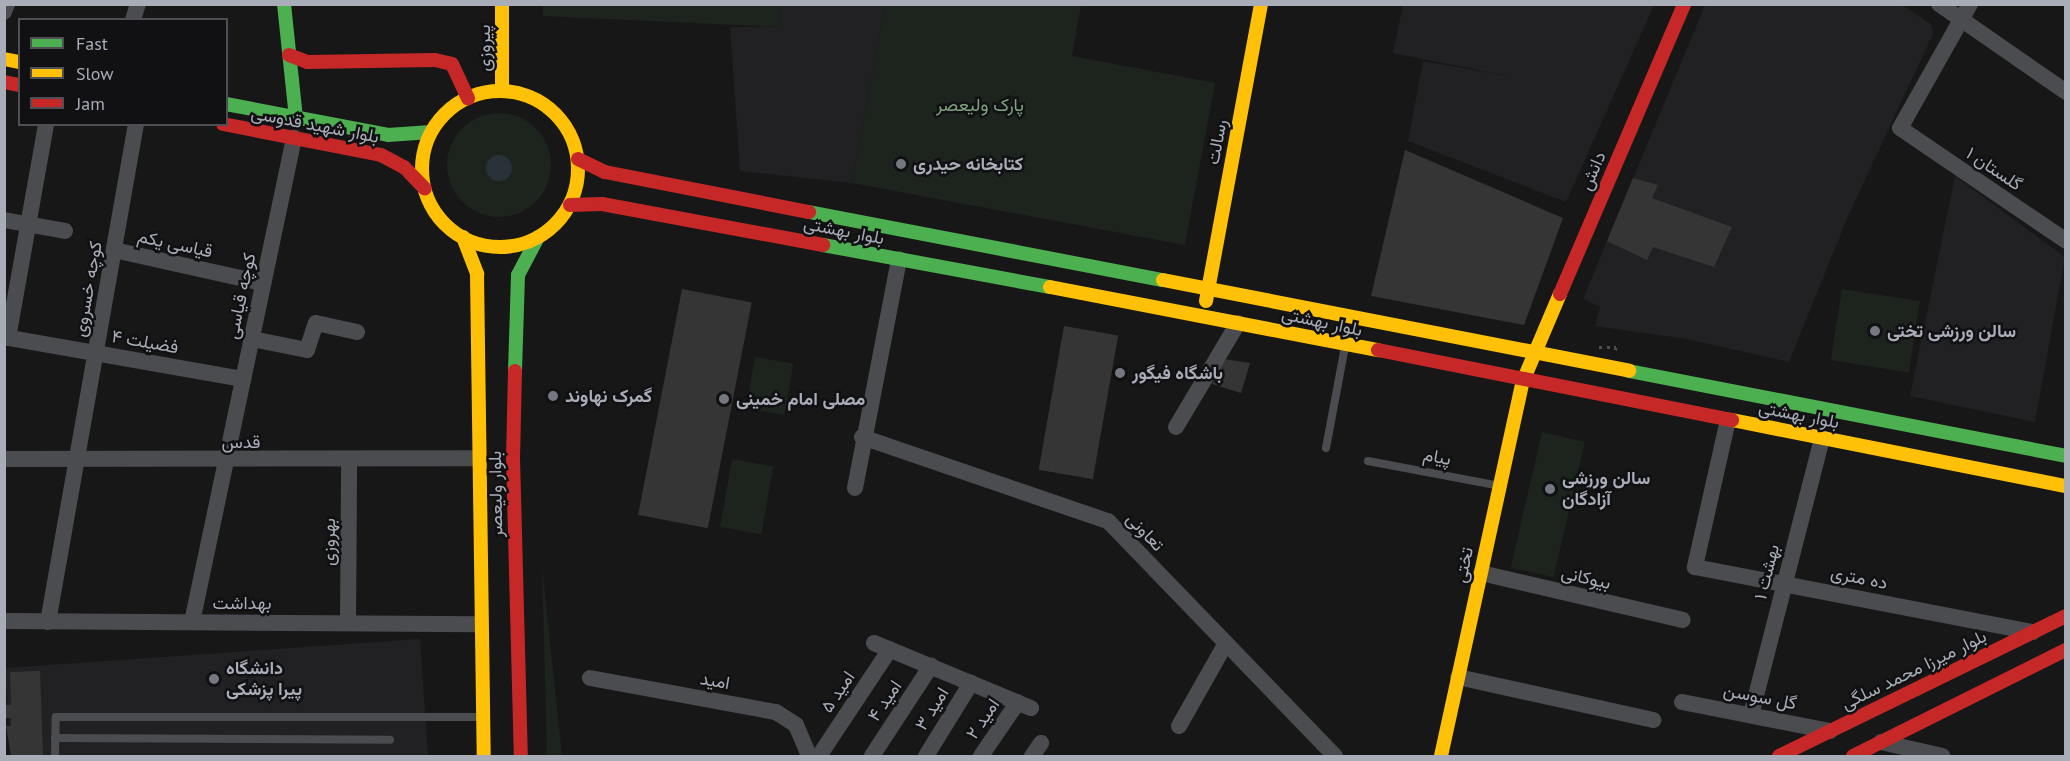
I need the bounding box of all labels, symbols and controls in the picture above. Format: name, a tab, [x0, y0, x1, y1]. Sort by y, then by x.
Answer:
legend	[18, 18, 228, 126]
street label: پیروزی	[473, 25, 495, 71]
text: Fast	[76, 32, 108, 55]
text: Slow	[76, 62, 114, 85]
text: Jam	[76, 92, 105, 115]
park label: پارک ولیعصر	[936, 94, 1024, 116]
street label: بلوار شهید قدوسی	[249, 102, 381, 148]
street label: رسالت	[1202, 118, 1232, 166]
street label: گلستان ۱	[1962, 143, 2026, 195]
street label: دانش	[1575, 148, 1611, 194]
place label: کتابخانه حیدری	[913, 153, 1023, 175]
marker: کتابخانه حیدری	[894, 157, 908, 171]
street label: بلوار بهشتی	[802, 213, 886, 249]
street label: قیاسی یکم	[135, 225, 215, 263]
street label: کوچه خسروی	[69, 239, 107, 339]
street label: کوچه قیاسی	[221, 251, 261, 341]
street label: بلوار بهشتی	[1280, 303, 1364, 341]
place label: سالن ورزشی تختی	[1887, 320, 2016, 342]
marker: سالن ورزشی تختی	[1868, 324, 1882, 338]
street label: فضیلت ۴	[110, 325, 180, 359]
place label: باشگاه فیگور	[1132, 362, 1223, 384]
marker: باشگاه فیگور	[1113, 366, 1127, 380]
place label: گمرک نهاوند	[565, 385, 652, 407]
place label: مصلی امام خمینی	[736, 388, 865, 410]
marker: گمرک نهاوند	[546, 389, 560, 403]
marker: مصلی امام خمینی	[717, 392, 731, 406]
street label: بلوار بهشتی	[1757, 397, 1841, 433]
street label: قدس	[221, 431, 261, 453]
street label: پیام	[1421, 444, 1453, 470]
street label: بلوار ولیعصر	[484, 451, 508, 537]
place label: سالن ورزشی آزادگان	[1562, 468, 1650, 510]
marker: سالن ورزشی آزادگان	[1543, 482, 1557, 496]
street label: تعاونی	[1121, 508, 1169, 556]
street label: بهروزی	[318, 518, 340, 566]
street label: بهشت ۱	[1750, 542, 1784, 602]
street label: تختی	[1450, 545, 1478, 585]
street label: بیوکانی	[1559, 562, 1613, 594]
street label: ده متری	[1829, 562, 1889, 594]
street label: بهداشت	[213, 592, 271, 614]
street label: بلوار میرزا محمد سلگی	[1838, 625, 1990, 715]
place label: دانشگاه پیرا پزشکی	[226, 658, 302, 700]
street label: امید ۵	[816, 667, 860, 717]
street label: امید	[698, 668, 732, 694]
marker: دانشگاه پیرا پزشکی	[207, 672, 221, 686]
street label: امید ۴	[863, 676, 907, 726]
street label: گل سوسن	[1722, 679, 1798, 715]
street label: امید ۳	[911, 684, 953, 734]
street label: امید ۲	[962, 695, 1004, 743]

